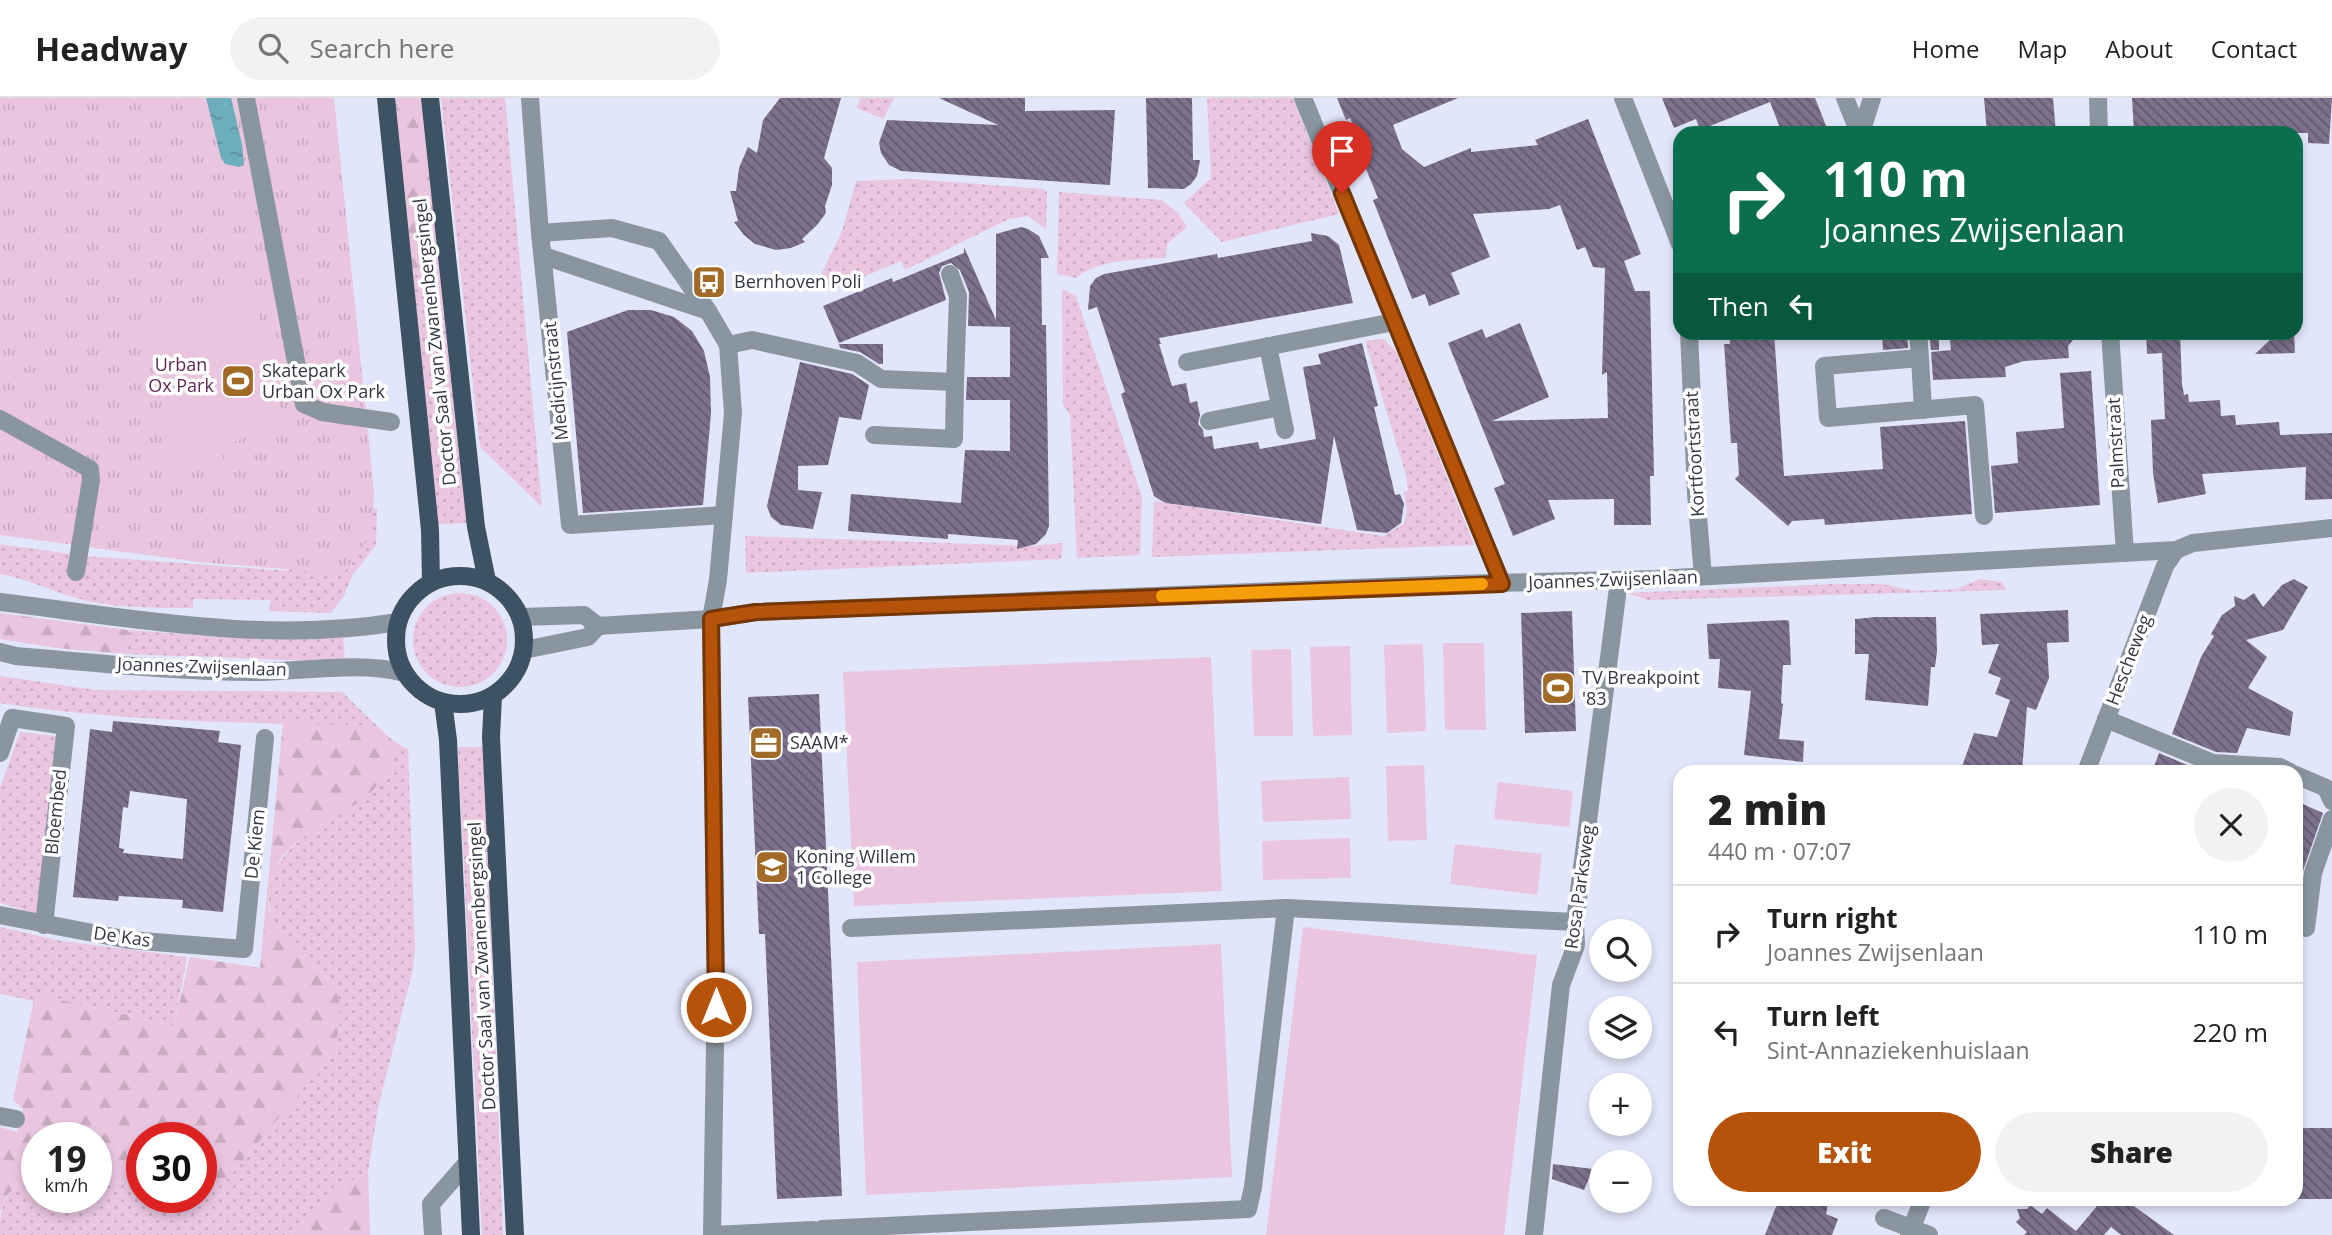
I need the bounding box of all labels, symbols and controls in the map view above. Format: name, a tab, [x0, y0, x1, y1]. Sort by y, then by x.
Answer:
search box	[230, 17, 720, 80]
text: Headway	[35, 26, 188, 71]
icon: search	[254, 29, 292, 67]
text: Search here	[310, 30, 454, 66]
text: Home	[1912, 32, 1980, 65]
text: Map	[2018, 32, 2067, 65]
text: About	[2105, 32, 2173, 65]
text: Contact	[2211, 32, 2297, 65]
pin	[1312, 121, 1372, 193]
icon: arrive	[1323, 132, 1361, 170]
text: 110 m	[1823, 145, 1968, 211]
icon: right	[1708, 154, 1799, 245]
street label: Doctor Saal van Zwanenbergsingel	[407, 197, 461, 487]
text: Joannes Zwijsenlaan	[1823, 208, 2125, 251]
bus stop icon: Bernhoven Poli	[690, 263, 728, 301]
place label: Bernhoven Poli	[734, 269, 862, 293]
icon: left	[1783, 287, 1821, 325]
text: Then	[1708, 288, 1769, 324]
street label: Medicijnstraat	[537, 320, 573, 442]
park label: Urban Ox Park	[148, 352, 214, 397]
place label: Skatepark Urban Ox Park	[262, 358, 385, 403]
sports icon: Skatepark Urban Ox Park	[219, 362, 257, 400]
street label: Kortfoortstraat	[1679, 391, 1709, 518]
street label: Palmstraat	[2101, 397, 2129, 489]
street label: Joannes Zwijsenlaan	[1526, 564, 1698, 594]
street label: Hescheweg	[2100, 611, 2156, 709]
street label: Joannes Zwijsenlaan	[115, 651, 287, 681]
place label: TV Breakpoint '83	[1582, 665, 1700, 710]
sports icon: TV Breakpoint '83	[1539, 669, 1577, 707]
office icon: SAAM*	[747, 724, 785, 762]
place label: SAAM*	[790, 730, 849, 754]
street label: Bloembed	[39, 768, 71, 856]
text: 2 min	[1708, 780, 1827, 837]
button: close	[2194, 788, 2268, 862]
street label: De Kiem	[238, 808, 270, 880]
street label: Doctor Saal van Zwanenbergsingel	[461, 821, 501, 1111]
street label: Rosa Parksweg	[1558, 823, 1600, 951]
text: 440 m · 07:07	[1708, 835, 1851, 867]
place label: Koning Willem 1 College	[796, 844, 916, 889]
school or university icon: Koning Willem 1 College	[753, 848, 791, 886]
text: Turn right	[1767, 900, 1898, 936]
icon: right	[1708, 915, 1746, 953]
text: 110 m	[2193, 916, 2268, 952]
map controls	[1589, 919, 1652, 1213]
button: search	[1589, 919, 1652, 982]
street label: De Kas	[92, 920, 152, 952]
text: Joannes Zwijsenlaan	[1767, 936, 1984, 968]
position arrow	[679, 970, 753, 1044]
button: layers	[1589, 996, 1652, 1059]
text: Turn left	[1767, 998, 1879, 1034]
icon: left	[1708, 1013, 1746, 1051]
text: 220 m	[2193, 1014, 2268, 1050]
text: Sint-Annaziekenhuislaan	[1767, 1034, 2030, 1066]
button: +	[1589, 1073, 1652, 1136]
button: Exit	[1708, 1112, 1981, 1192]
button: Share	[1995, 1112, 2268, 1192]
speed limit sign: 30	[126, 1122, 217, 1213]
text: 19	[46, 1135, 87, 1182]
button: −	[1589, 1150, 1652, 1213]
text: km/h	[45, 1173, 88, 1197]

